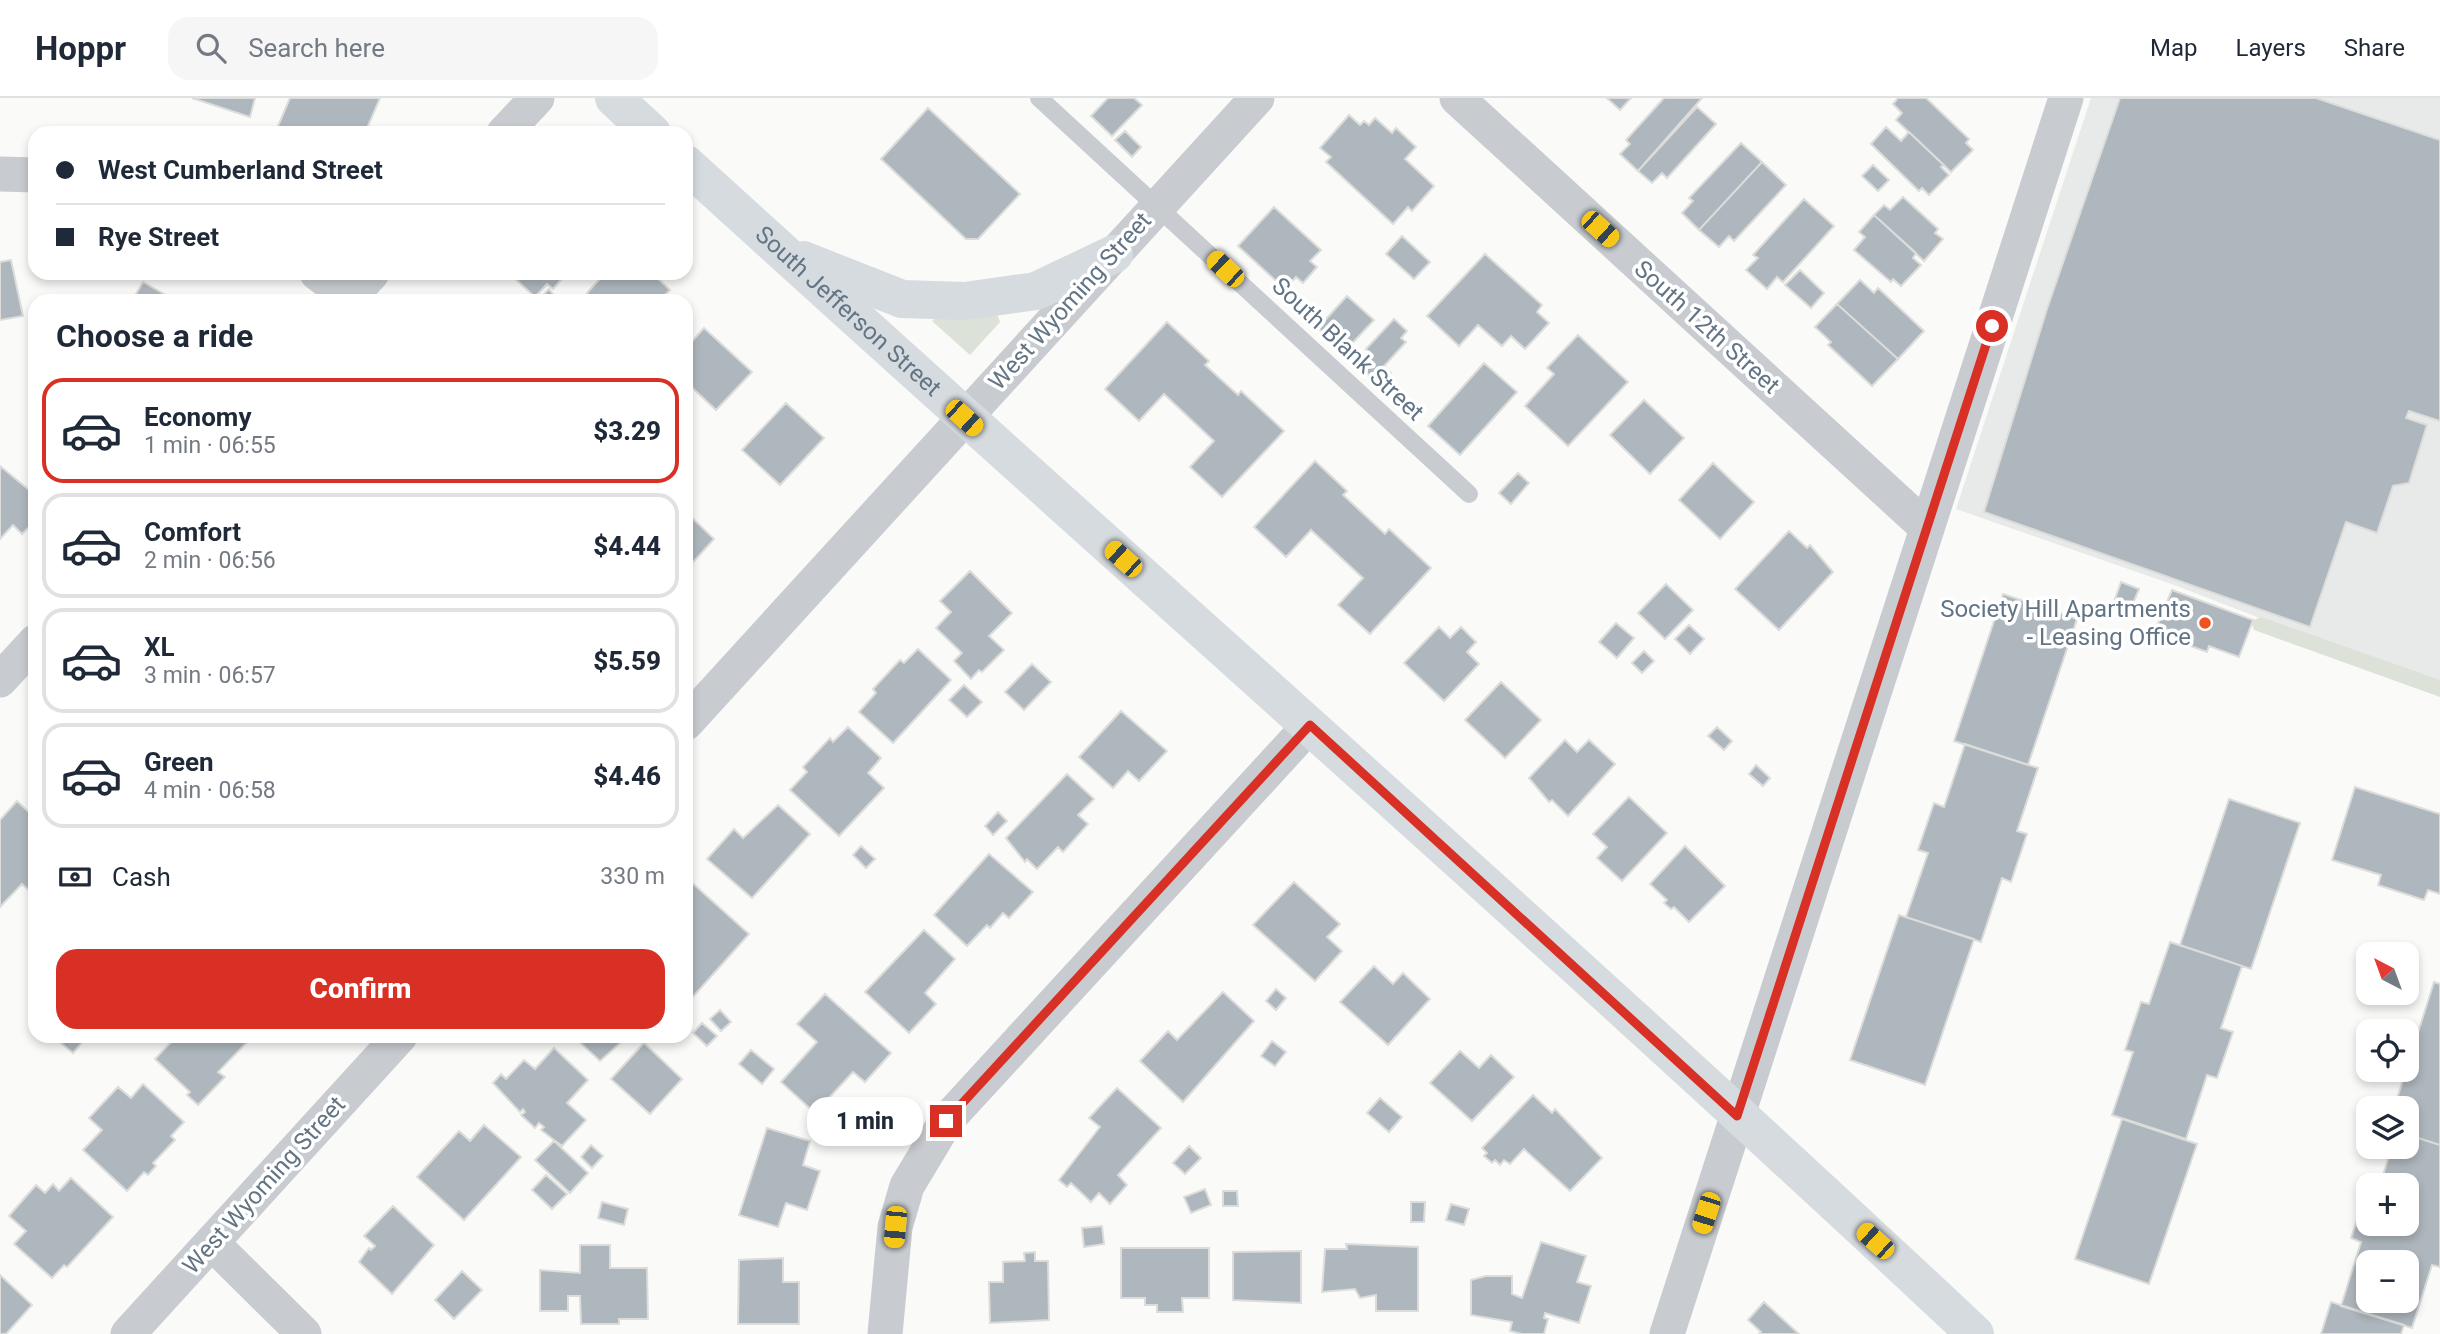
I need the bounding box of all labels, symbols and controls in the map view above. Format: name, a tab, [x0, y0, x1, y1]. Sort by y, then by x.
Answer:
search box	[168, 17, 658, 80]
text: Hoppr	[35, 29, 126, 68]
icon: search	[192, 29, 230, 67]
text: Search here	[248, 33, 385, 63]
text: Map	[2150, 34, 2198, 62]
text: Layers	[2236, 34, 2306, 62]
text: Share	[2344, 34, 2405, 62]
text: West Cumberland Street	[98, 155, 383, 185]
street label: West Wyoming Street	[983, 206, 1157, 395]
car	[1578, 207, 1623, 251]
street label: South Jefferson Street	[750, 220, 947, 402]
text: Rye Street	[98, 222, 219, 252]
car	[1203, 247, 1248, 291]
street label: South 12th Street	[1629, 255, 1785, 400]
street label: South Blank Street	[1267, 272, 1430, 426]
route start	[1976, 310, 2008, 342]
text: Choose a ride	[56, 317, 253, 355]
car	[942, 396, 987, 440]
icon: car	[60, 399, 123, 462]
text: Economy	[144, 402, 251, 432]
text: $3.29	[593, 416, 661, 446]
text: 1 min · 06:55	[144, 432, 276, 459]
icon: car	[60, 514, 123, 577]
text: Comfort	[144, 517, 241, 547]
text: $4.44	[593, 531, 661, 561]
car	[1101, 537, 1146, 581]
text: 2 min · 06:56	[144, 547, 276, 574]
place label: Society Hill Apartments - Leasing Office	[1940, 595, 2191, 651]
marker: Society Hill Apartments - Leasing Office	[2197, 615, 2213, 631]
icon: car	[60, 629, 123, 692]
text: XL	[144, 632, 175, 662]
text: $5.59	[593, 646, 661, 676]
text: 3 min · 06:57	[144, 662, 276, 689]
icon: car	[60, 744, 123, 807]
text: Green	[144, 747, 214, 777]
text: $4.46	[593, 761, 661, 791]
text: 4 min · 06:58	[144, 777, 276, 804]
icon: cash	[56, 858, 94, 896]
text: Cash	[112, 862, 171, 892]
text: 330 m	[600, 863, 665, 890]
north arrow	[2356, 942, 2418, 1004]
map controls	[2356, 942, 2419, 1313]
button: Confirm	[56, 949, 665, 1029]
button: locate	[2356, 1019, 2419, 1082]
street label: West Wyoming Street	[177, 1090, 351, 1279]
callout: 1 min	[806, 1096, 922, 1146]
button: layers	[2356, 1096, 2419, 1159]
route end	[930, 1105, 962, 1137]
text: 1 min	[836, 1108, 894, 1135]
button: +	[2356, 1173, 2419, 1236]
car	[1690, 1190, 1723, 1236]
car	[883, 1205, 908, 1249]
car	[1853, 1219, 1898, 1263]
button: −	[2356, 1250, 2419, 1313]

